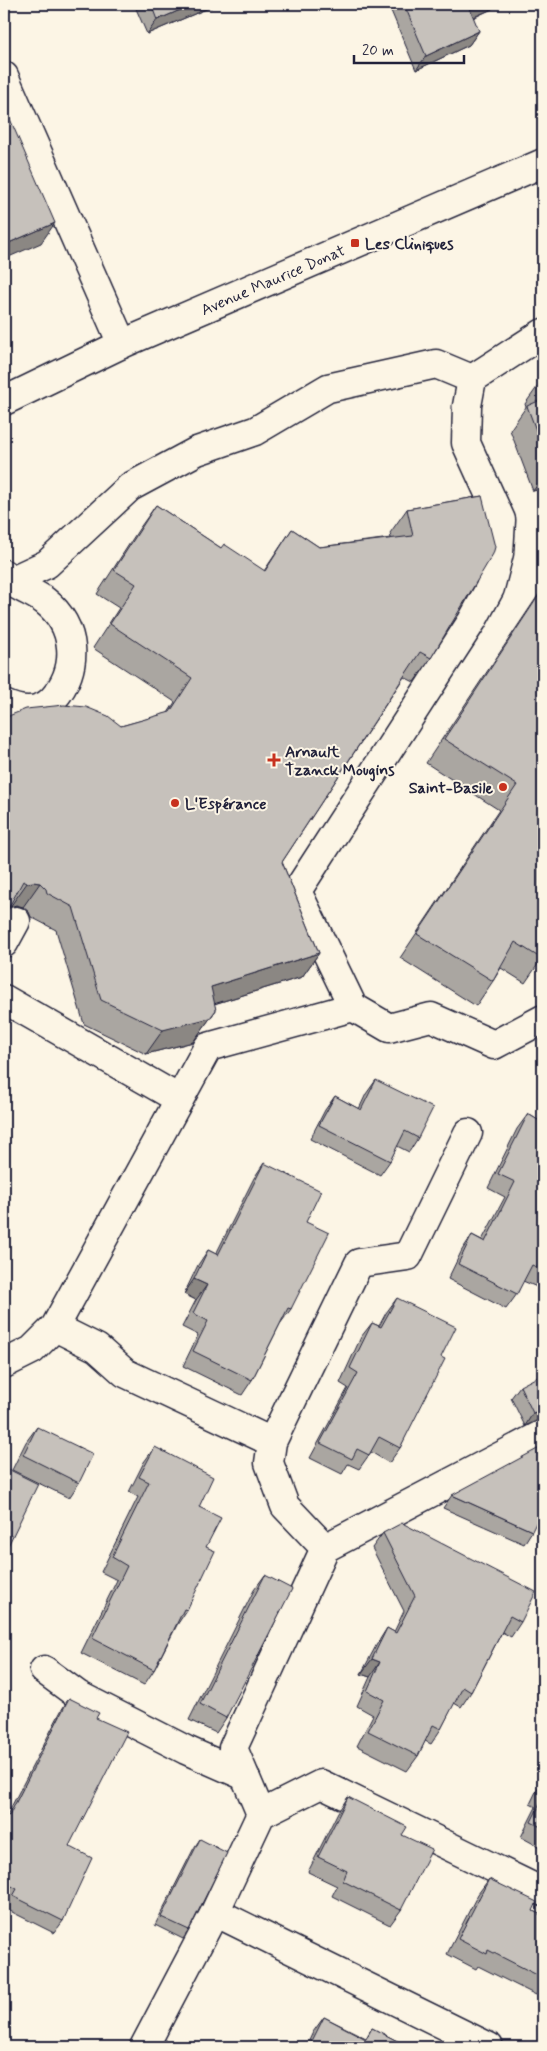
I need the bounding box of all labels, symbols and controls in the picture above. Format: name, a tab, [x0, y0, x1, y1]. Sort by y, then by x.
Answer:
scale bar	[354, 32, 464, 64]
text: 20 m	[362, 41, 394, 61]
place label: Les Cliniques	[365, 234, 454, 255]
marker: Les Cliniques	[349, 237, 361, 249]
street label: Avenue Maurice Donat	[198, 240, 349, 321]
place label: Arnault Tzanck Mougins	[285, 742, 395, 782]
marker: Arnault Tzanck Mougins	[267, 753, 281, 767]
place label: Saint-Basile	[409, 778, 493, 799]
marker: Saint-Basile	[497, 781, 509, 793]
place label: L'Espérance	[185, 794, 266, 815]
marker: L'Espérance	[169, 797, 181, 809]

